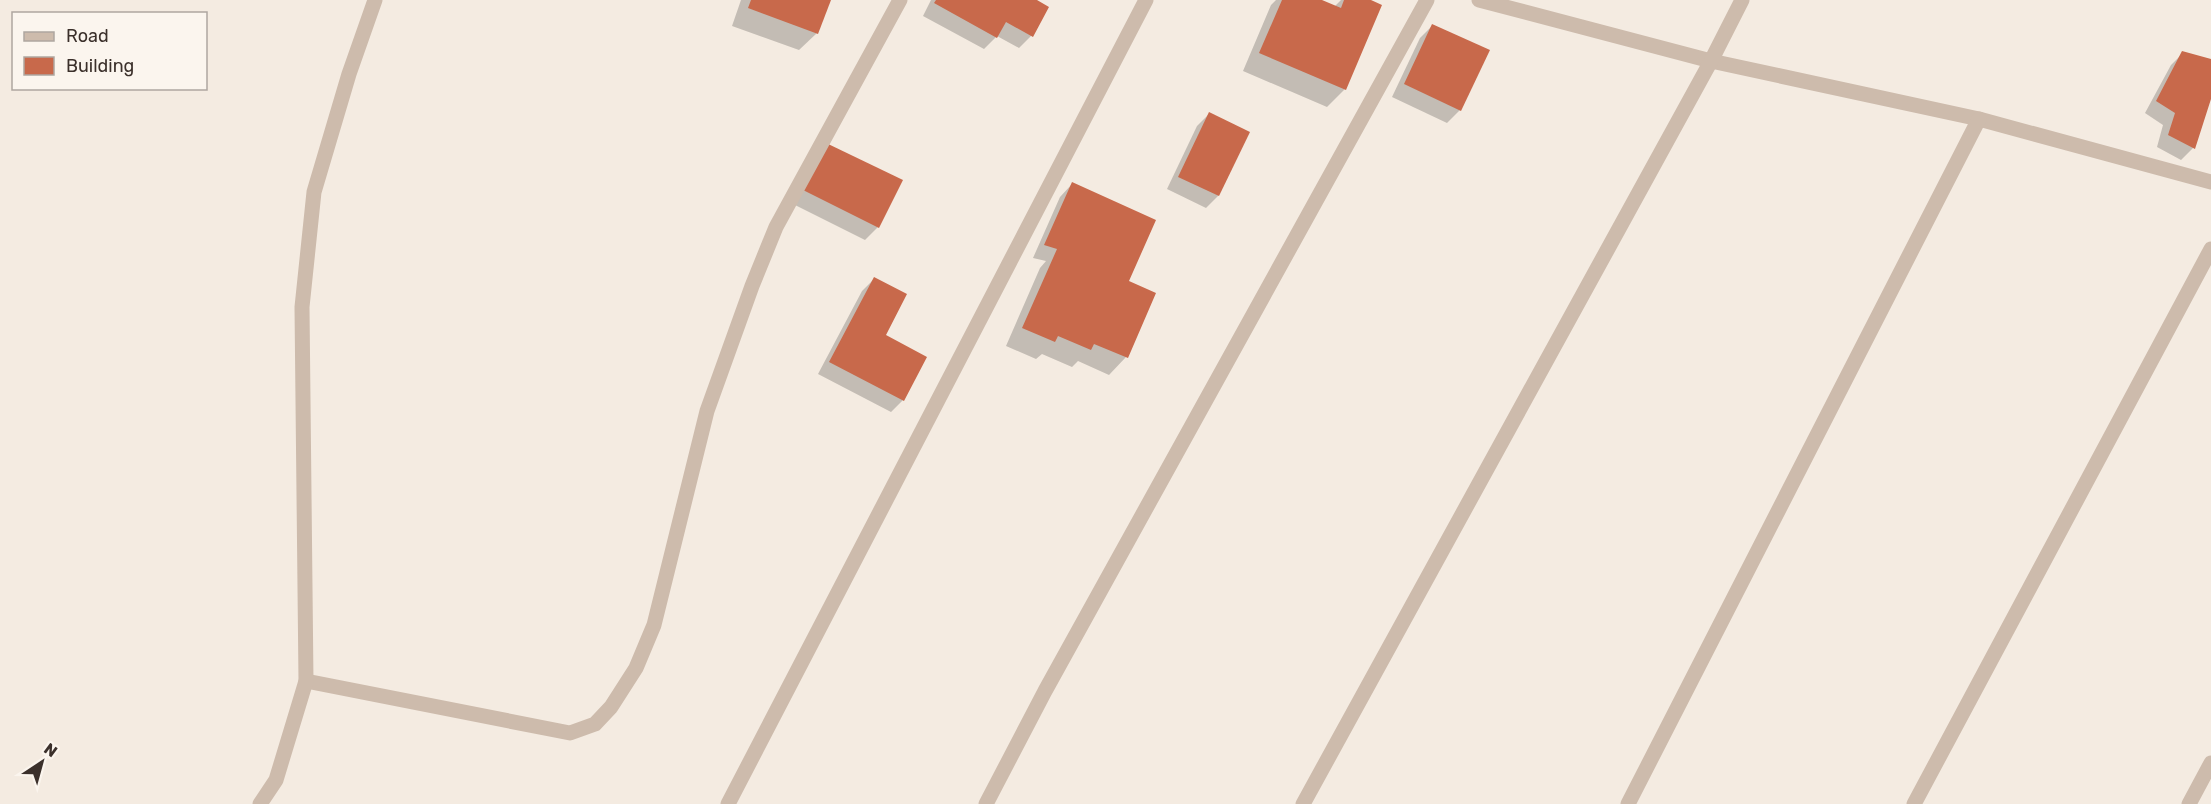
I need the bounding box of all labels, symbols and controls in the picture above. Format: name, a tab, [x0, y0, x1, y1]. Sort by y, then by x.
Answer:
legend	[12, 12, 207, 90]
text: Road	[66, 25, 109, 47]
text: Building	[66, 55, 134, 77]
north arrow	[12, 732, 72, 792]
text: N	[40, 739, 61, 761]

